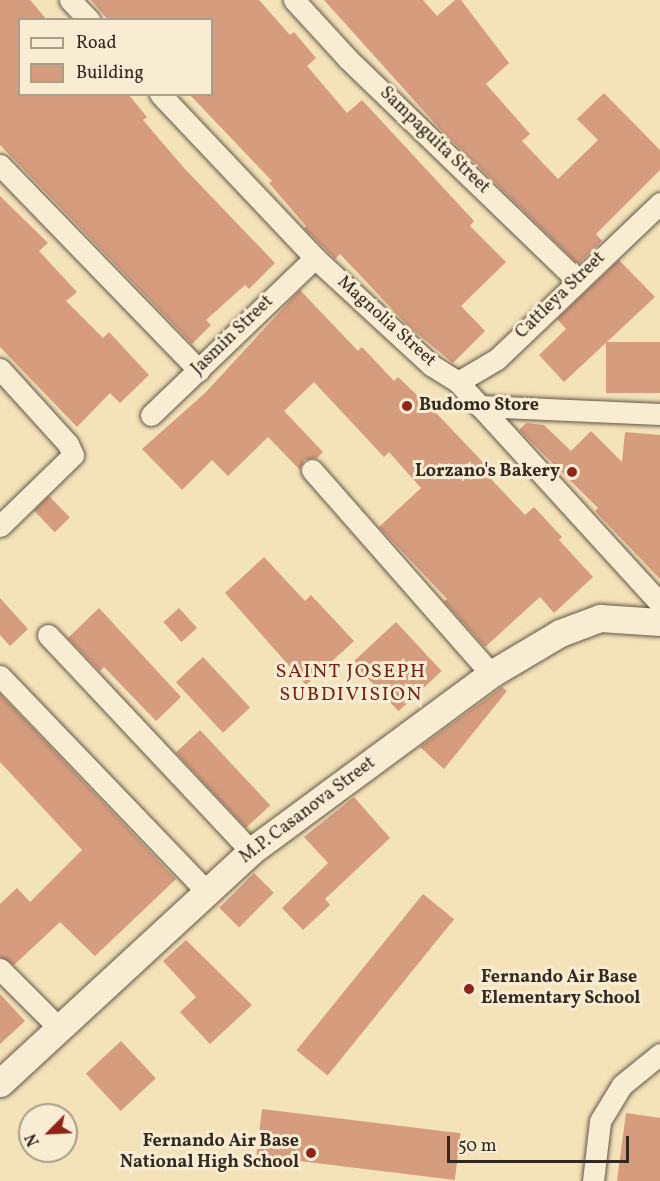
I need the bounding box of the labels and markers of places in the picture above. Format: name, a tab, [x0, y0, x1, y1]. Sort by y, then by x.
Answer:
place label: Budomo Store	[419, 395, 539, 417]
marker: Budomo Store	[400, 399, 414, 413]
place label: Lorzano's Bakery	[415, 461, 560, 483]
marker: Lorzano's Bakery	[565, 465, 579, 479]
place label: Fernando Air Base Elementary School	[481, 968, 641, 1010]
marker: Fernando Air Base Elementary School	[462, 982, 476, 996]
place label: Fernando Air Base National High School	[120, 1132, 299, 1174]
marker: Fernando Air Base National High School	[304, 1146, 318, 1160]

